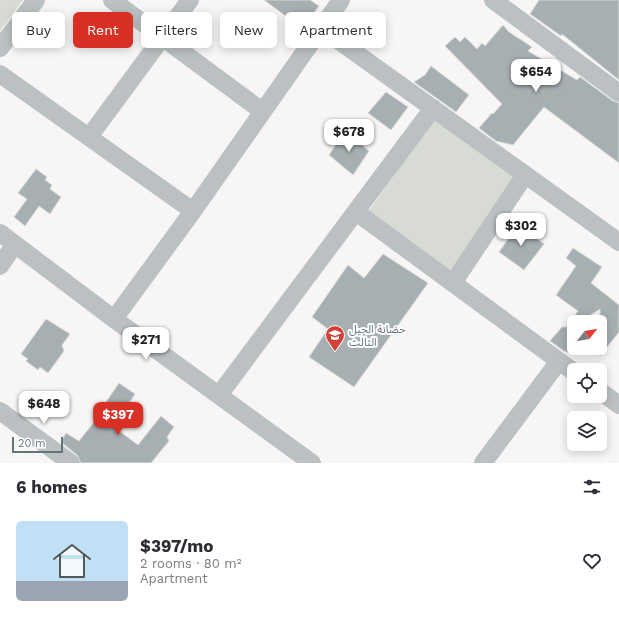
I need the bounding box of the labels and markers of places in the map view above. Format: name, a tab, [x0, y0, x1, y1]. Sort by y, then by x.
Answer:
pin: $654	[512, 59, 560, 93]
pin: $678	[325, 119, 373, 153]
pin: $302	[497, 213, 545, 247]
place label: حضانة الجيل الثالث	[349, 323, 406, 349]
school or university icon: حضانة الجيل الثالث	[324, 324, 346, 352]
pin: $271	[122, 327, 170, 361]
pin: $648	[20, 391, 68, 425]
pin: $397	[94, 402, 142, 436]

